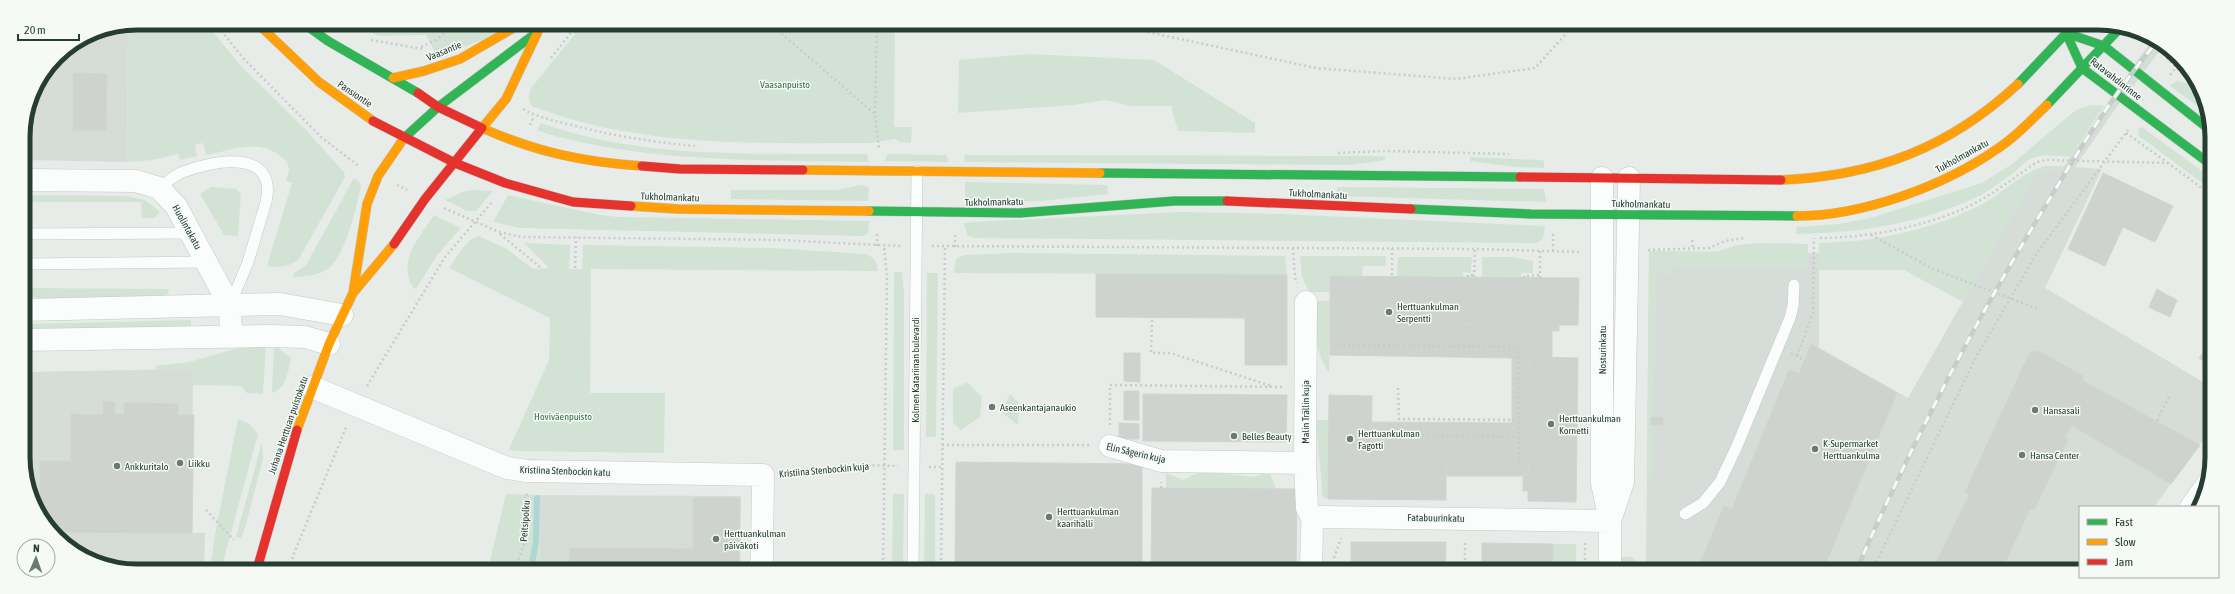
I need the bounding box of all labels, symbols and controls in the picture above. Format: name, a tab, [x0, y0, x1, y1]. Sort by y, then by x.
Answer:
scale bar	[18, 16, 79, 42]
text: 20 m	[24, 23, 46, 37]
street label: Vaasantie	[425, 39, 463, 63]
street label: Ratavahdinrinne	[2088, 56, 2144, 103]
street label: Pansiontie	[336, 78, 375, 110]
park label: Vaasanpuisto	[760, 79, 810, 90]
street label: Tukholmankatu	[1934, 137, 1991, 175]
street label: Tukholmankatu	[1288, 187, 1348, 201]
street label: Tukholmankatu	[640, 190, 700, 204]
street label: Tukholmankatu	[965, 196, 1024, 208]
street label: Tukholmankatu	[1612, 198, 1671, 210]
street label: Huolintakatu	[170, 203, 204, 251]
place label: Herttuankulman Serpentti	[1397, 301, 1459, 324]
marker: Herttuankulman Serpentti	[1384, 307, 1394, 317]
street label: Kolmen Katariinan bulevardi	[910, 317, 921, 423]
street label: Nosturinkatu	[1597, 325, 1608, 374]
street label: Juhana Herttuan puistokatu	[266, 374, 310, 475]
street label: Malin Trällin kuja	[1300, 380, 1311, 444]
marker: Aseenkantajanaukio	[987, 402, 997, 412]
place label: Aseenkantajanaukio	[1000, 402, 1076, 413]
marker: Hansasali	[2030, 405, 2040, 415]
place label: Hansasali	[2043, 405, 2080, 416]
park label: Hoviväenpuisto	[534, 411, 592, 422]
place label: Herttuankulman Kornetti	[1559, 413, 1621, 436]
marker: Herttuankulman Kornetti	[1546, 419, 1556, 429]
place label: Herttuankulman Fagotti	[1358, 428, 1420, 451]
marker: Belles Beauty	[1229, 431, 1239, 441]
place label: Belles Beauty	[1242, 431, 1292, 442]
marker: Herttuankulman Fagotti	[1345, 434, 1355, 444]
place label: K-Supermarket Herttuankulma	[1823, 438, 1880, 461]
street label: Elin Sågerin kuja	[1105, 441, 1167, 465]
marker: K-Supermarket Herttuankulma	[1810, 444, 1820, 454]
marker: Hansa Center	[2017, 450, 2027, 460]
place label: Hansa Center	[2030, 450, 2080, 461]
marker: Liikku	[175, 458, 185, 468]
place label: Liikku	[188, 458, 210, 469]
marker: Ankkuritalo	[112, 461, 122, 471]
place label: Ankkuritalo	[125, 461, 169, 472]
street label: Kristiina Stenbockin kuja	[779, 461, 870, 479]
street label: Kristiina Stenbockin katu	[519, 464, 611, 478]
street label: Peitsipolku	[518, 500, 532, 542]
place label: Herttuankulman kaarihalli	[1057, 506, 1119, 529]
legend	[2079, 506, 2219, 578]
marker: Herttuankulman kaarihalli	[1044, 512, 1054, 522]
street label: Fatabuurinkatu	[1407, 512, 1465, 524]
text: Fast	[2115, 515, 2133, 529]
place label: Herttuankulman päiväkoti	[724, 528, 786, 551]
marker: Herttuankulman päiväkoti	[711, 534, 721, 544]
text: Slow	[2115, 535, 2136, 549]
north arrow	[16, 538, 56, 578]
text: N	[33, 542, 40, 554]
text: Jam	[2115, 555, 2133, 569]

